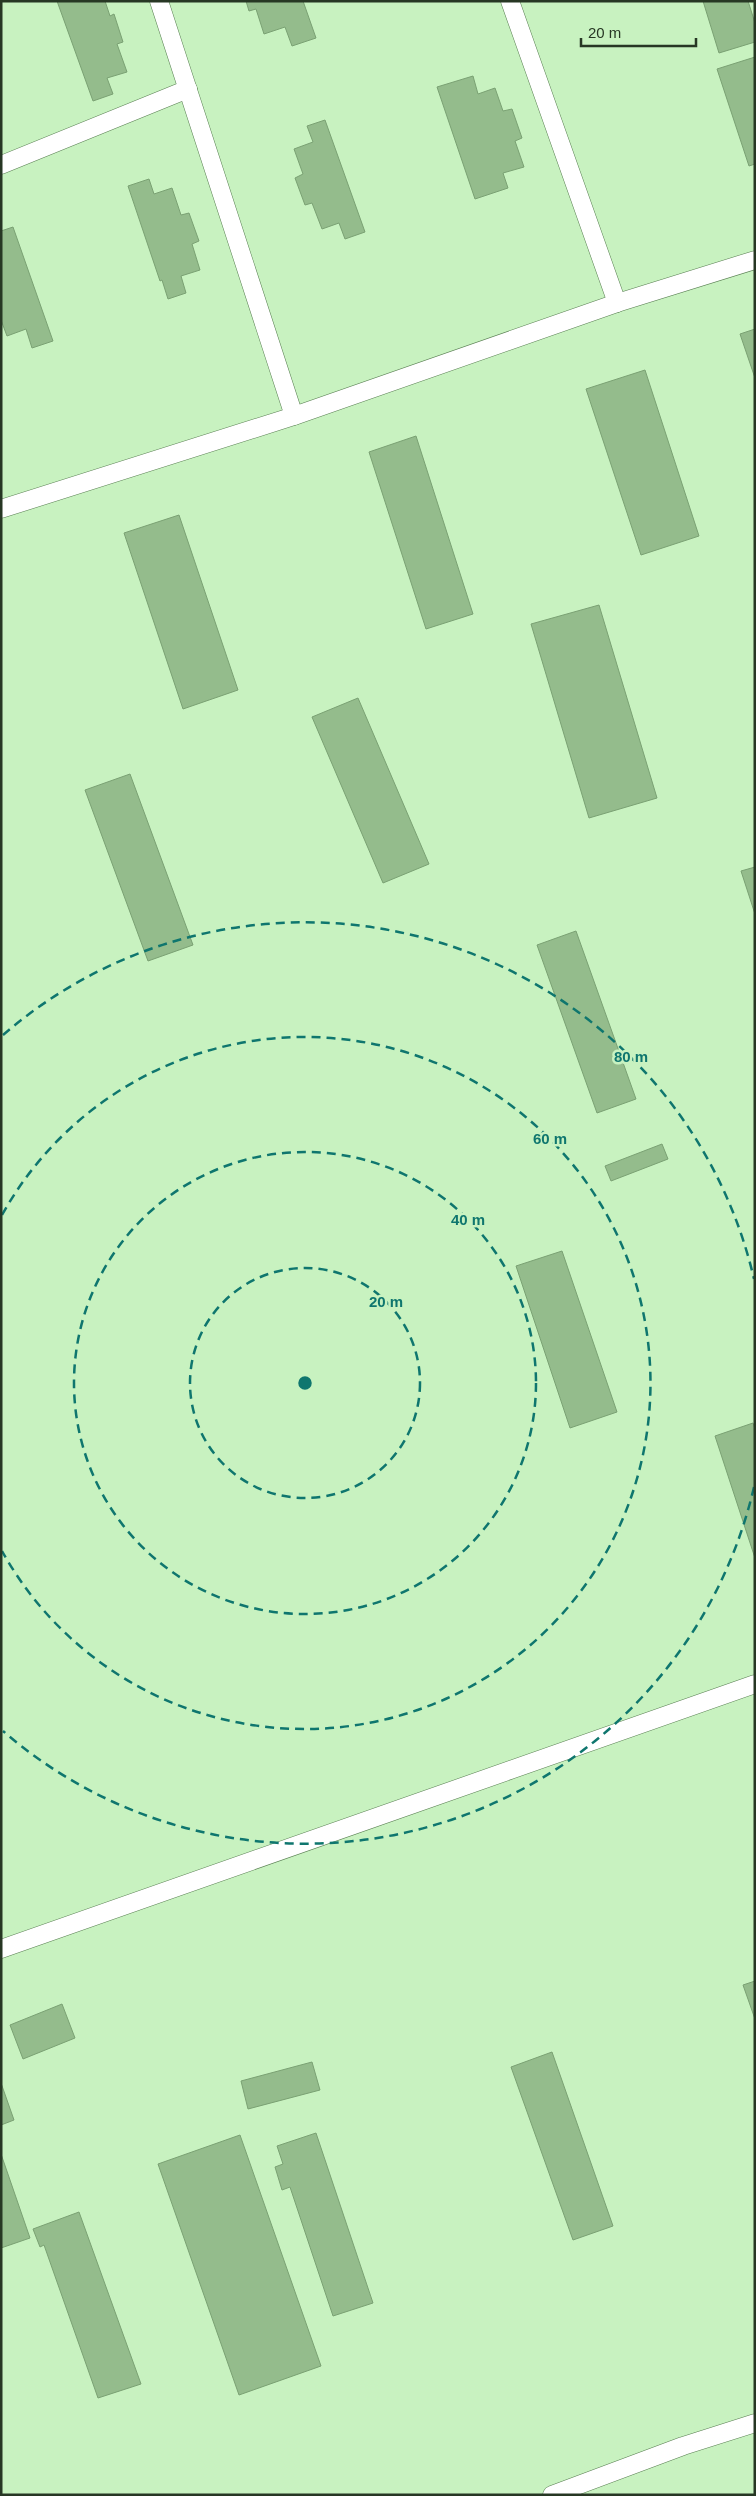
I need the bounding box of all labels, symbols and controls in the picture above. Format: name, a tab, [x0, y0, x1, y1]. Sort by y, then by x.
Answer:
scale bar	[581, 15, 696, 47]
text: 20 m	[588, 24, 621, 41]
text: 80 m	[614, 1048, 648, 1065]
text: 60 m	[533, 1130, 567, 1147]
text: 40 m	[451, 1211, 485, 1228]
text: 20 m	[369, 1293, 403, 1310]
centre of rings	[296, 1374, 314, 1392]

